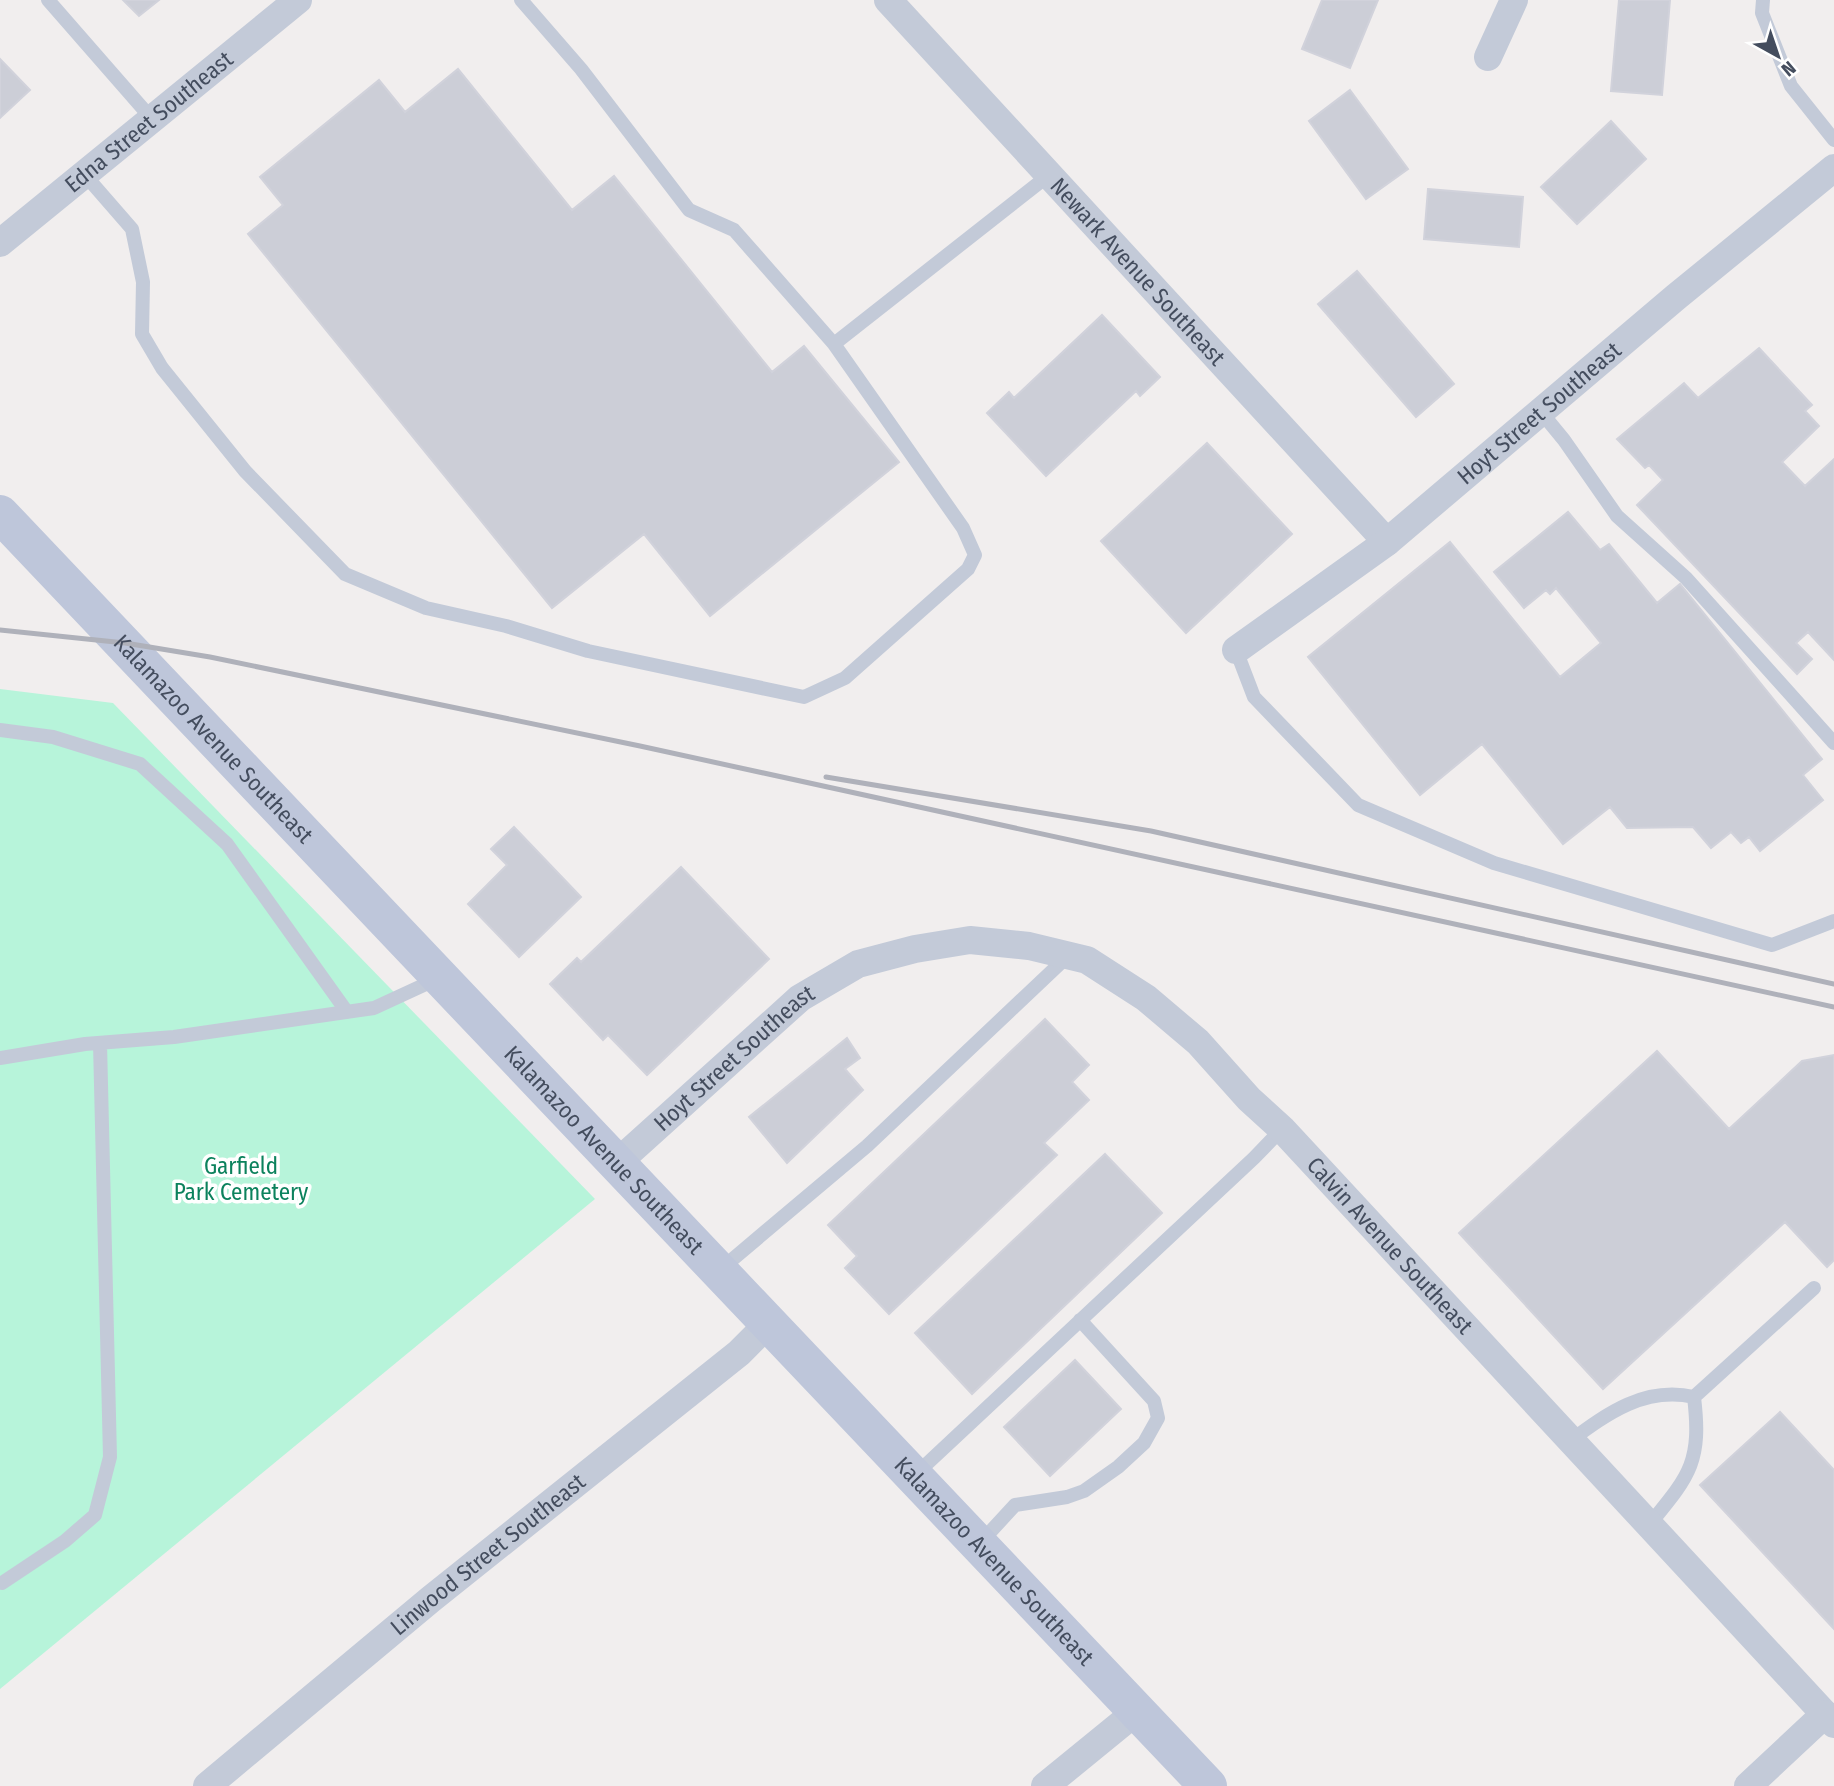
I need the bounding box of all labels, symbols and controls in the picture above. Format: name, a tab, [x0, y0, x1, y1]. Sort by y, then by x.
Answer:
north arrow	[1743, 21, 1813, 91]
street label: Edna Street Southeast	[59, 45, 239, 198]
text: N	[1777, 56, 1800, 81]
street label: Newark Avenue Southeast	[1045, 172, 1232, 371]
street label: Hoyt Street Southeast	[1451, 335, 1627, 490]
street label: Kalamazoo Avenue Southeast	[108, 629, 319, 849]
street label: Hoyt Street Southeast	[648, 979, 820, 1137]
street label: Kalamazoo Avenue Southeast	[498, 1040, 710, 1260]
street label: Calvin Avenue Southeast	[1301, 1151, 1479, 1340]
park label: Garfield Park Cemetery	[174, 1152, 309, 1206]
street label: Kalamazoo Avenue Southeast	[889, 1451, 1100, 1672]
street label: Linwood Street Southeast	[385, 1467, 591, 1641]

